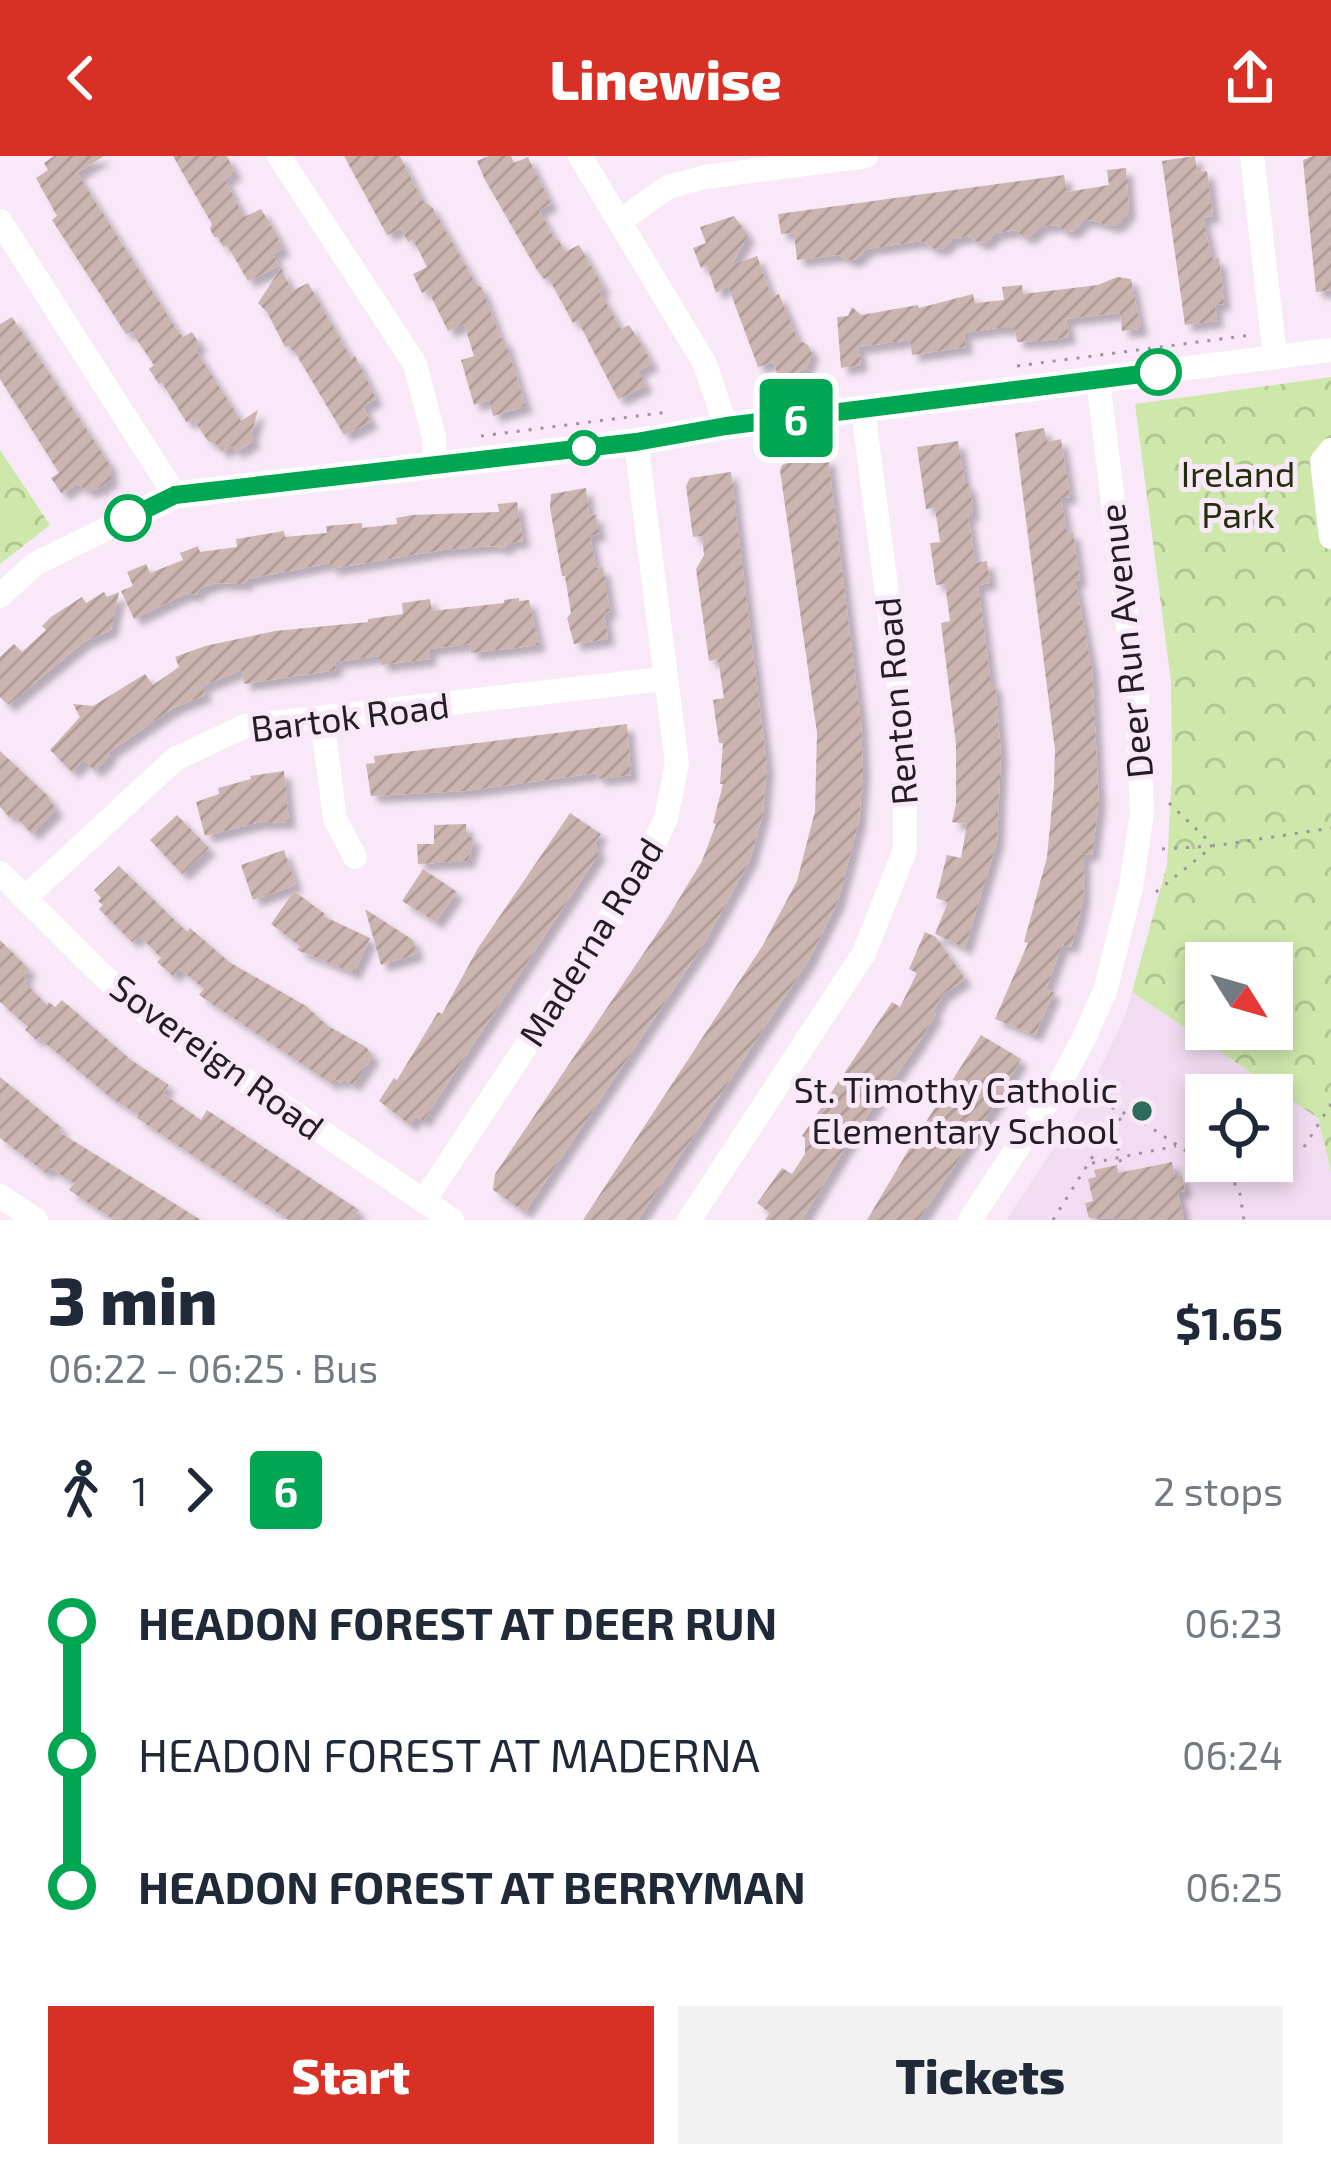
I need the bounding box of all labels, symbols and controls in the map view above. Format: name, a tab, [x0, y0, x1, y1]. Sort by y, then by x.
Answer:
icon: back	[48, 45, 114, 111]
icon: share	[1217, 45, 1283, 111]
text: Linewise	[549, 46, 782, 111]
unlabelled marker	[1136, 350, 1180, 394]
line badge: 6	[757, 379, 835, 457]
text: 6	[784, 393, 808, 443]
unlabelled marker	[568, 432, 600, 464]
park label: Ireland Park	[1181, 451, 1295, 535]
unlabelled marker	[106, 496, 150, 540]
street label: Deer Run Avenue	[1089, 502, 1160, 781]
street label: Renton Road	[864, 595, 925, 807]
street label: Bartok Road	[248, 682, 451, 749]
street label: Maderna Road	[509, 829, 671, 1053]
north arrow	[1185, 942, 1293, 1050]
map controls	[1185, 942, 1293, 1182]
street label: Sovereign Road	[103, 964, 333, 1147]
place label: St. Timothy Catholic Elementary School	[794, 1067, 1118, 1151]
button: locate	[1185, 1074, 1293, 1182]
marker: St. Timothy Catholic Elementary School	[1129, 1098, 1155, 1124]
text: 3 min	[48, 1259, 218, 1338]
text: $1.65	[1175, 1295, 1283, 1349]
text: 06:22 – 06:25 · Bus	[48, 1344, 378, 1391]
icon: walk	[48, 1457, 114, 1523]
icon: forward	[166, 1457, 232, 1523]
text: 6	[274, 1465, 298, 1515]
text: 1	[132, 1467, 148, 1514]
text: 2 stops	[1153, 1467, 1283, 1514]
text: HEADON FOREST AT DEER RUN	[138, 1595, 777, 1649]
text: 06:23	[1184, 1599, 1283, 1646]
text: HEADON FOREST AT MADERNA	[138, 1727, 760, 1781]
text: 06:24	[1182, 1731, 1283, 1778]
text: HEADON FOREST AT BERRYMAN	[138, 1859, 806, 1913]
text: 06:25	[1185, 1863, 1283, 1910]
button: Start	[48, 2006, 654, 2144]
button: Tickets	[678, 2006, 1283, 2144]

